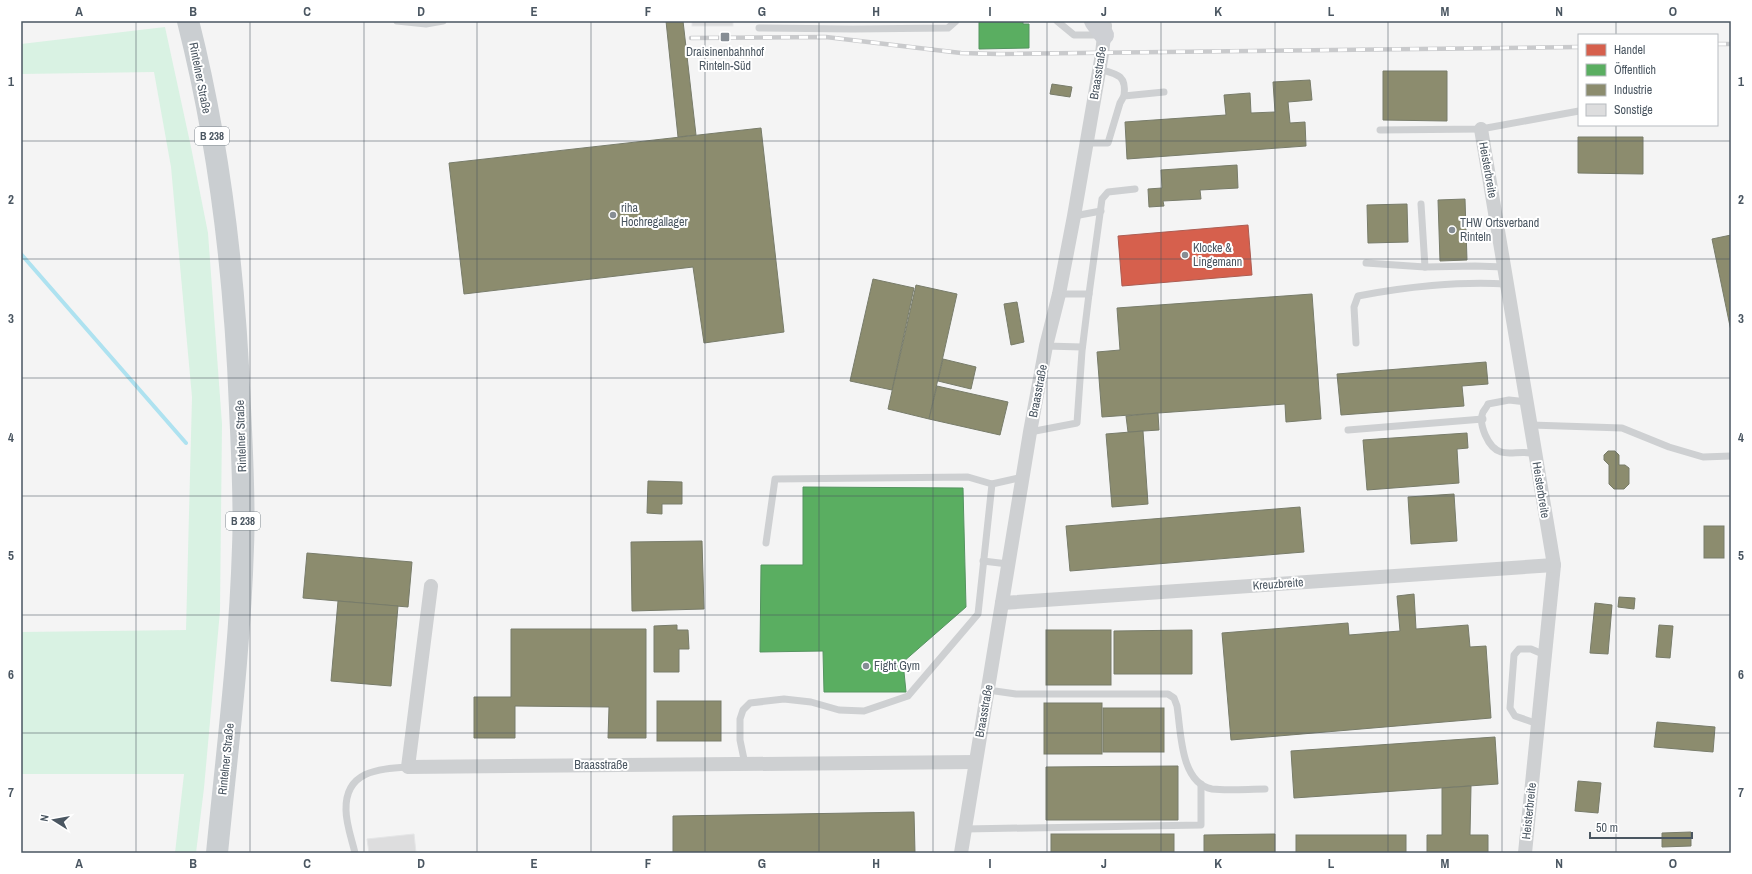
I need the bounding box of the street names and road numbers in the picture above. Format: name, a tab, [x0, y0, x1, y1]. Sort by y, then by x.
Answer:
street label: Rintelner Straße	[185, 41, 215, 115]
street label: Braasstraße	[1086, 45, 1110, 101]
road number: B 238	[195, 127, 229, 145]
street label: Heisterbreite	[1475, 141, 1501, 199]
street label: Braasstraße	[1025, 363, 1051, 419]
street label: Rintelner Straße	[232, 400, 250, 472]
street label: Heisterbreite	[1529, 461, 1553, 519]
road number: B 238	[226, 512, 260, 530]
street label: Kreuzbreite	[1252, 574, 1304, 594]
street label: Braasstraße	[971, 683, 997, 739]
street label: Rintelner Straße	[214, 722, 238, 796]
street label: Braasstraße	[574, 757, 628, 773]
street label: Heisterbreite	[1518, 782, 1540, 840]

